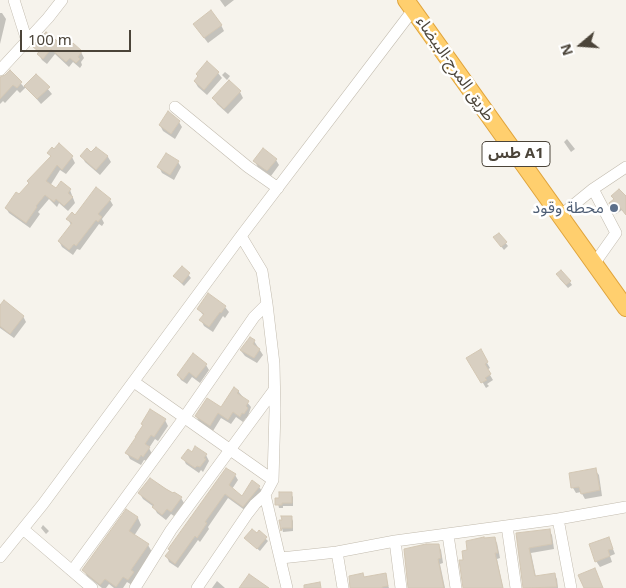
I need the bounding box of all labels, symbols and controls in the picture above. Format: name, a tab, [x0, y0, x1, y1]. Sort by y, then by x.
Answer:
street label: طريق المرج-البيضاء	[412, 13, 498, 125]
scale bar	[22, 20, 134, 52]
north arrow	[556, 20, 606, 70]
text: 100 m	[28, 29, 72, 49]
text: N	[555, 41, 577, 58]
road number: طس A1	[482, 142, 550, 166]
place label: محطة وقود	[533, 198, 604, 218]
marker: محطة وقود	[608, 202, 620, 214]

